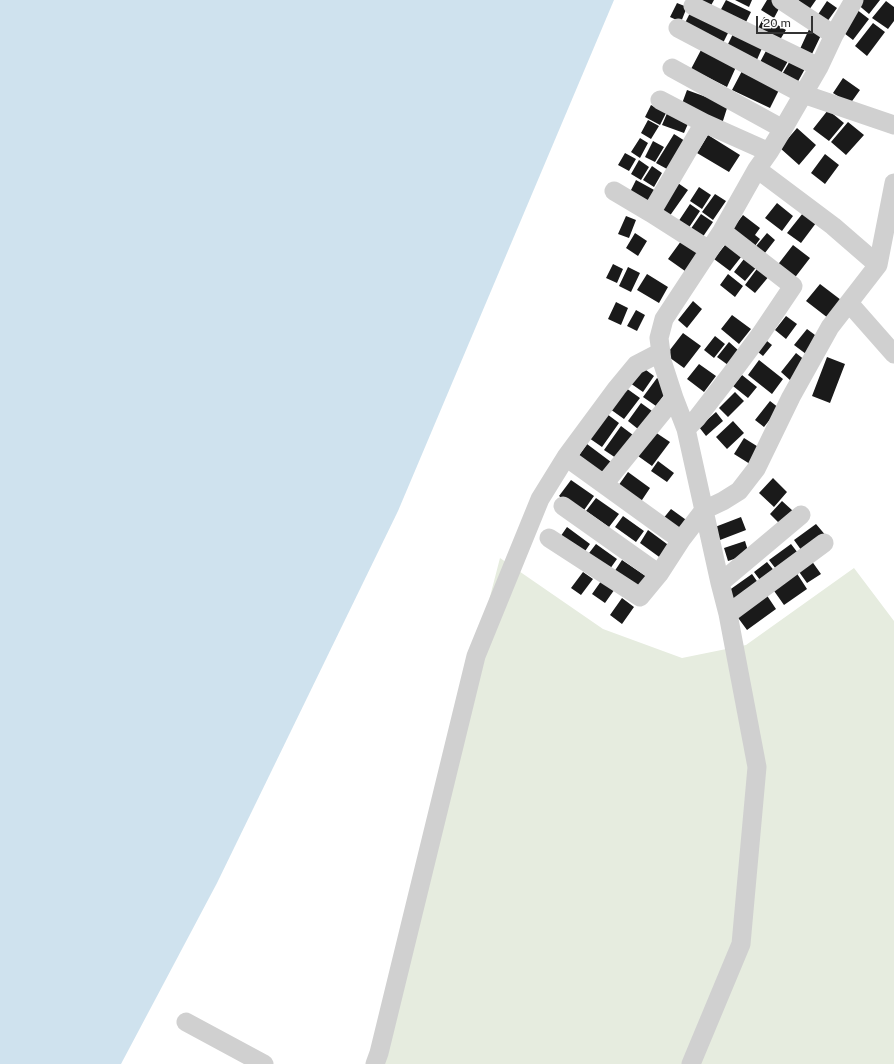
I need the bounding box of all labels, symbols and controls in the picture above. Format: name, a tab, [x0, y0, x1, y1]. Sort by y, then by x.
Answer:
scale bar	[758, 8, 815, 34]
text: 20 m	[763, 16, 791, 30]

